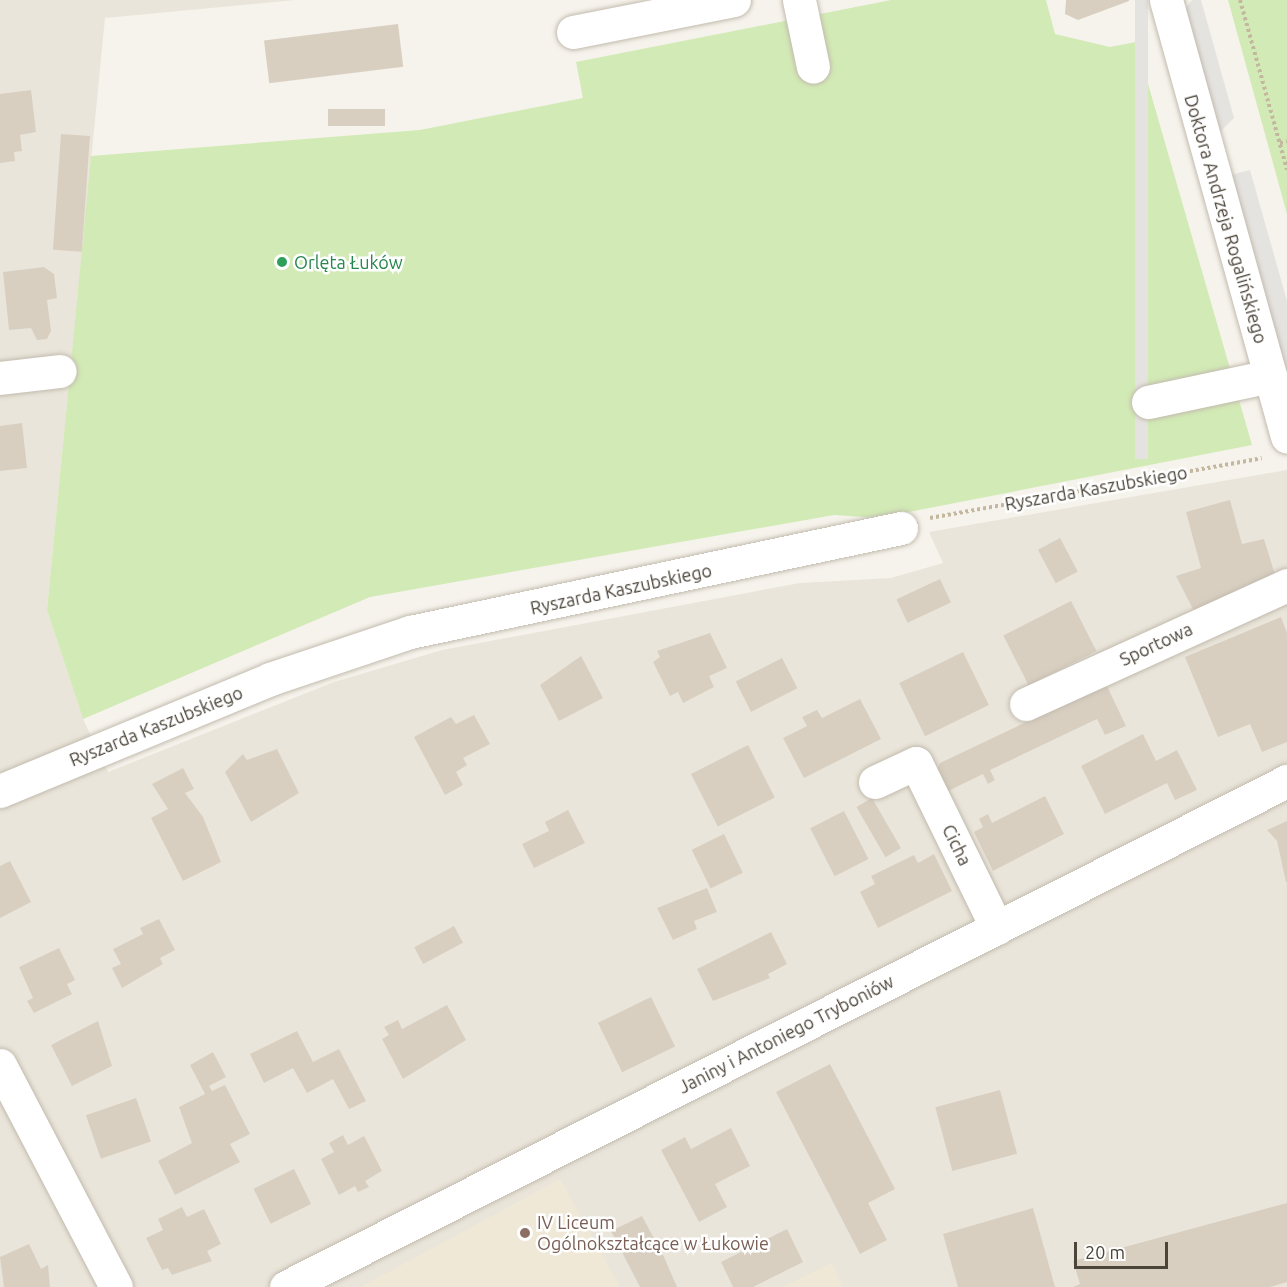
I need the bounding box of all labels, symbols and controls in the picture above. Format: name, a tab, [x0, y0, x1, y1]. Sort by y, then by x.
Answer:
street label: Doktora Andrzeja Rogalińskiego	[1180, 92, 1272, 346]
place label: Orlęta Łuków	[294, 251, 403, 273]
marker: Orlęta Łuków	[275, 255, 289, 269]
street label: Ryszarda Kaszubskiego	[1003, 461, 1189, 515]
street label: Ryszarda Kaszubskiego	[528, 559, 714, 619]
street label: Sportowa	[1116, 618, 1196, 670]
street label: Ryszarda Kaszubskiego	[66, 681, 246, 771]
street label: Cicha	[938, 821, 976, 869]
street label: Janiny i Antoniego Tryboniów	[675, 970, 897, 1098]
place label: IV Liceum Ogólnokształcące w Łukowie	[537, 1212, 769, 1254]
marker: IV Liceum Ogólnokształcące w Łukowie	[518, 1226, 532, 1240]
scale bar	[1077, 1230, 1172, 1268]
text: 20 m	[1085, 1242, 1125, 1262]

